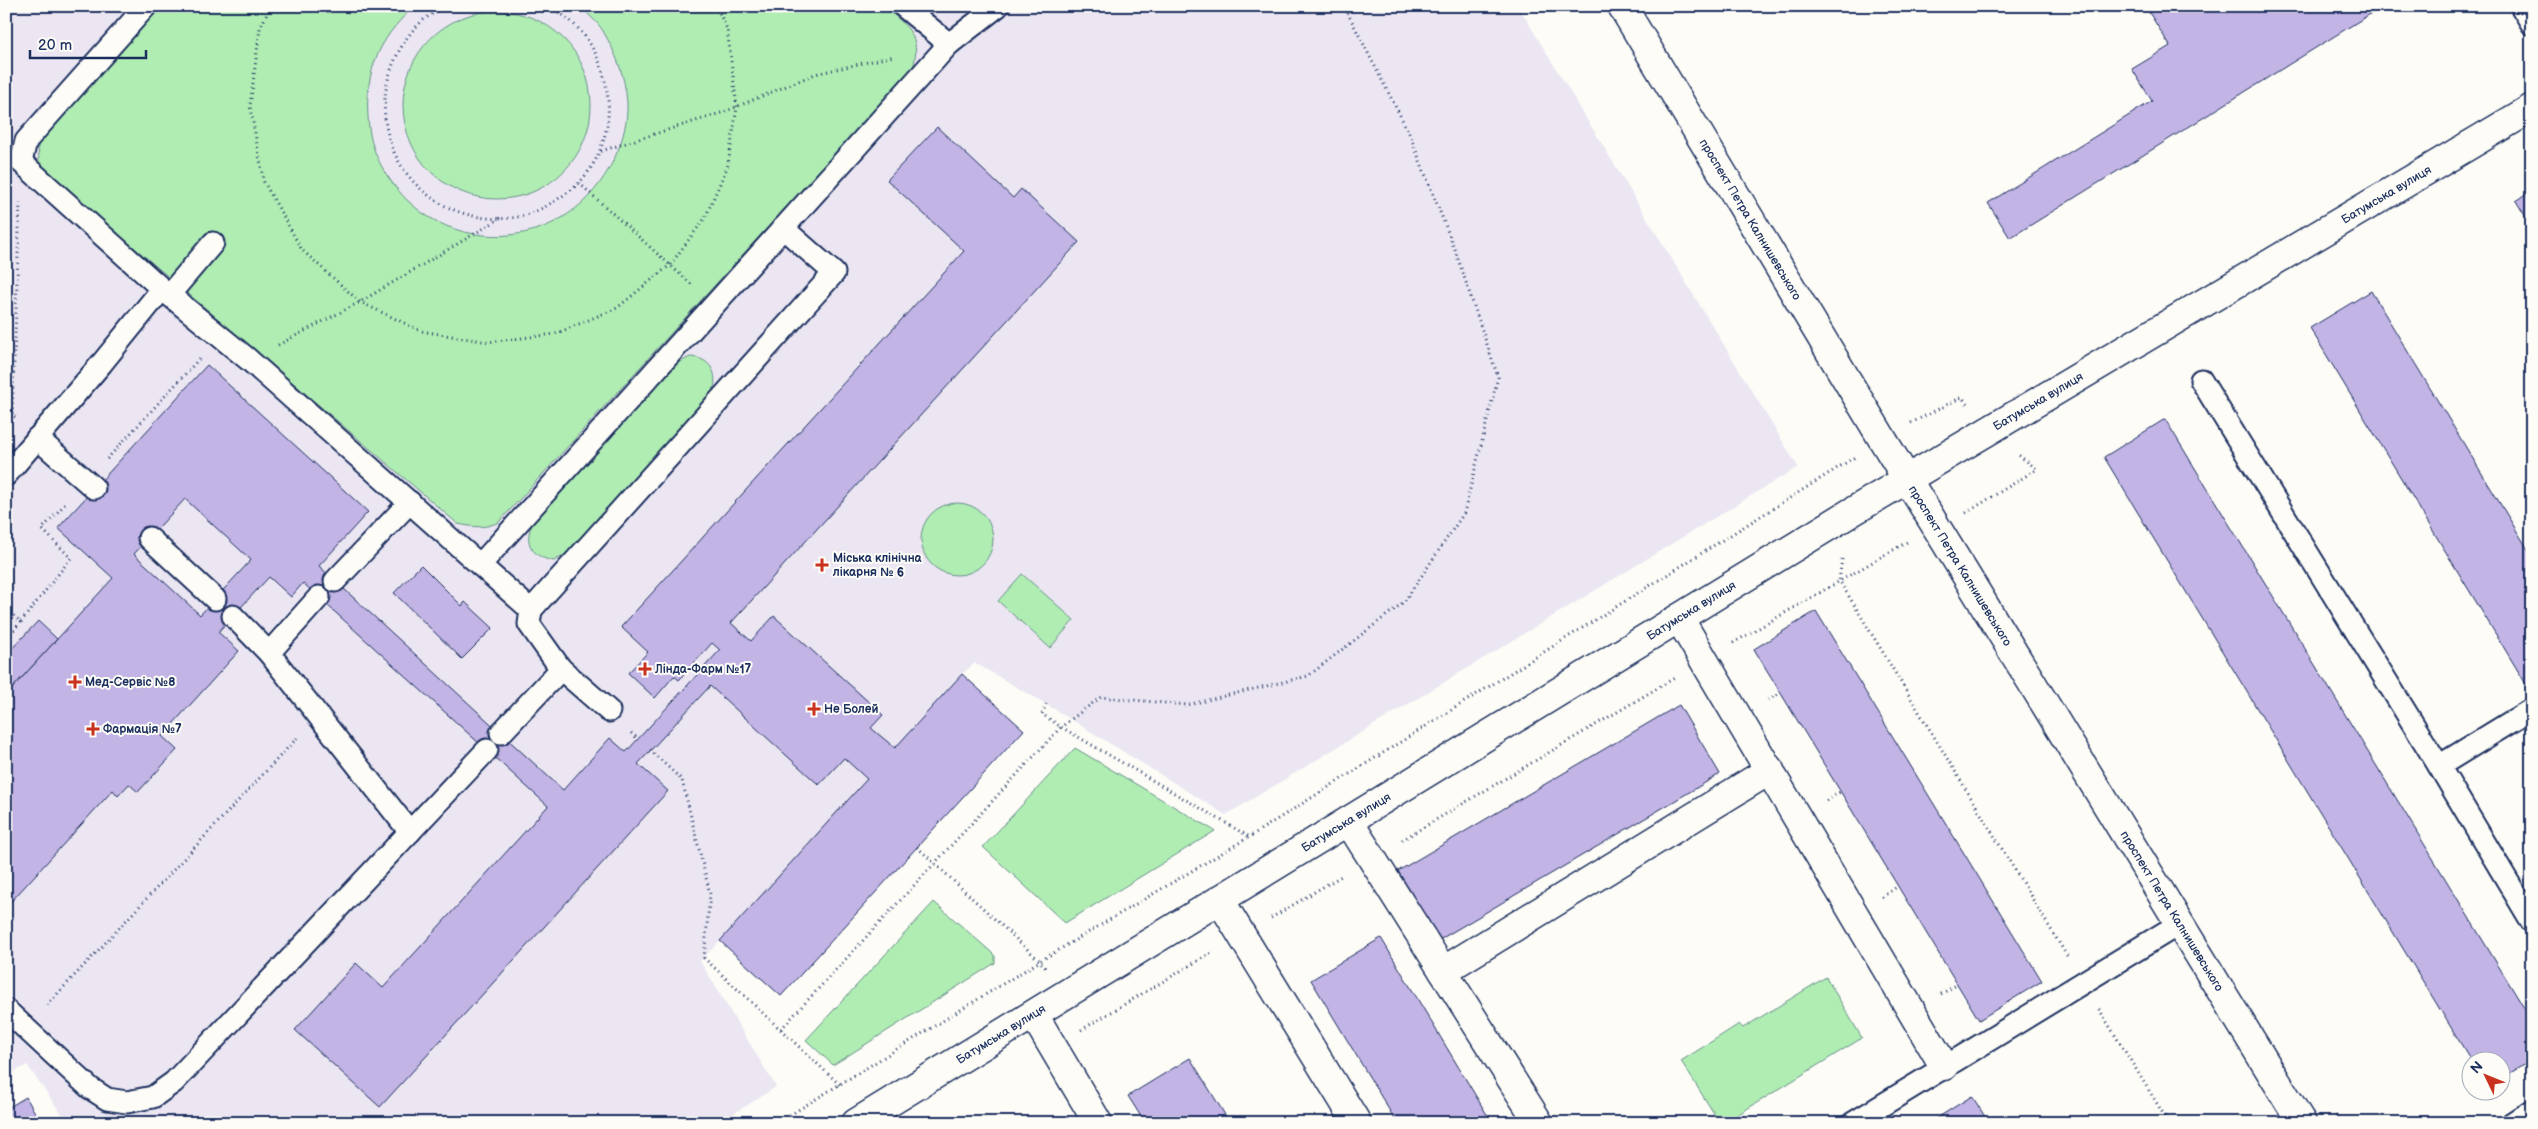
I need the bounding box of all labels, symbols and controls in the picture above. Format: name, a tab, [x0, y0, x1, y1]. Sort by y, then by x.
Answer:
scale bar	[30, 28, 146, 60]
text: 20 m	[38, 36, 72, 55]
street label: проспект Петра Калнишевського	[1696, 136, 1805, 303]
street label: Батумська вулиця	[2339, 162, 2434, 227]
street label: Батумська вулиця	[1990, 369, 2086, 434]
street label: проспект Петра Калнишевського	[1905, 483, 2015, 649]
place label: Міська клінічна лікарня № 6	[832, 551, 923, 580]
marker: Міська клінічна лікарня № 6	[815, 558, 829, 572]
street label: Батумська вулиця	[1644, 577, 1739, 643]
place label: Лінда-Фарм №17	[654, 662, 752, 677]
marker: Лінда-Фарм №17	[639, 663, 651, 675]
place label: Мед-Сервіс №8	[85, 675, 175, 690]
marker: Мед-Сервіс №8	[69, 676, 81, 688]
place label: Не Болей	[824, 702, 878, 717]
marker: Не Болей	[808, 703, 820, 715]
place label: Фармація №7	[103, 722, 182, 737]
marker: Фармація №7	[87, 723, 99, 735]
street label: Батумська вулиця	[1299, 789, 1394, 855]
street label: проспект Петра Калнишевського	[2117, 828, 2227, 994]
street label: Батумська вулиця	[954, 1001, 1049, 1067]
north arrow	[2460, 1052, 2510, 1102]
text: N	[2467, 1058, 2487, 1077]

